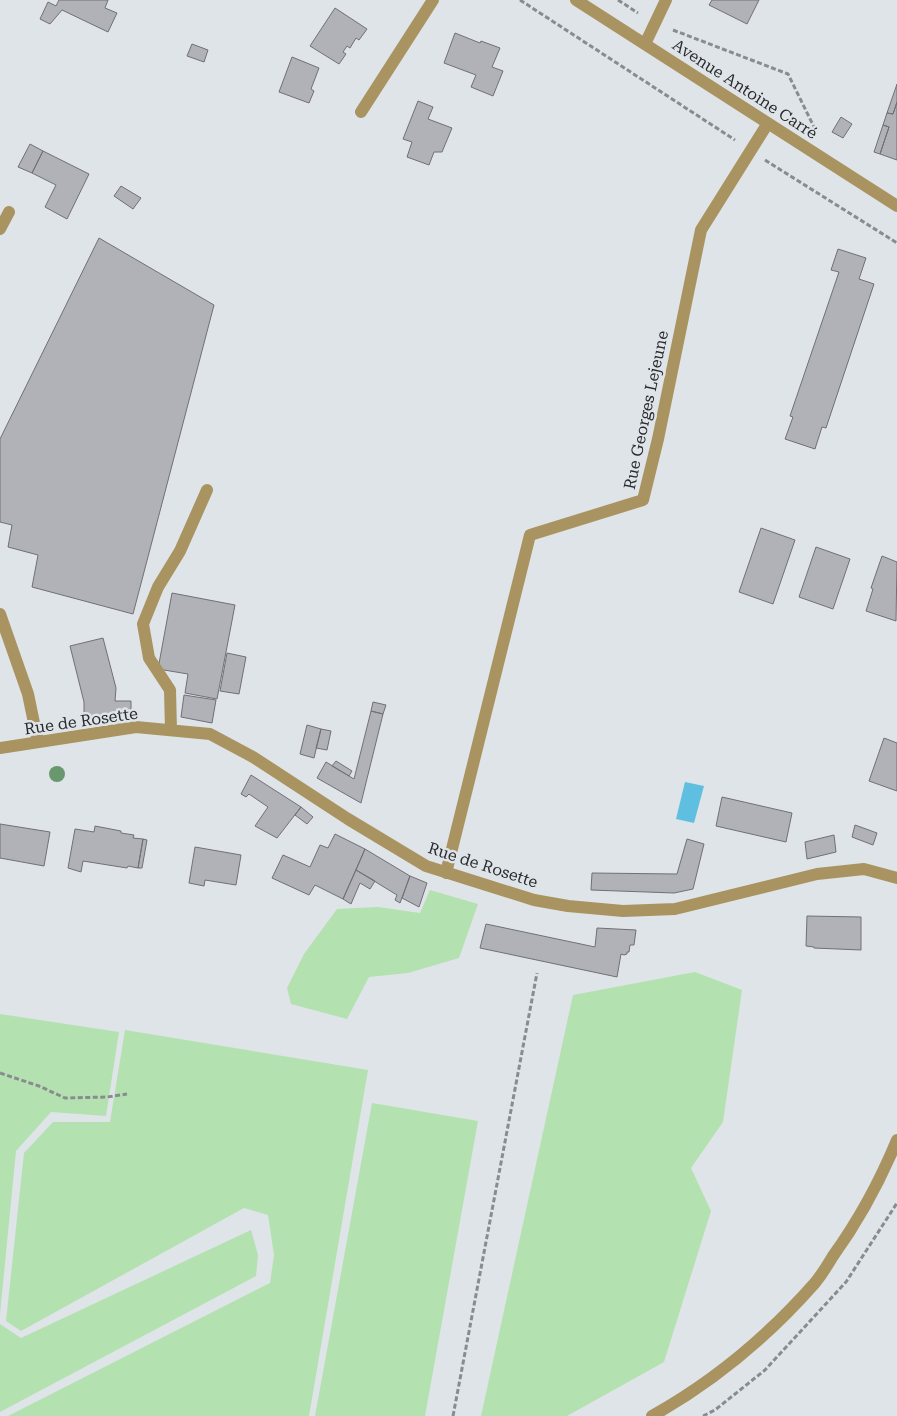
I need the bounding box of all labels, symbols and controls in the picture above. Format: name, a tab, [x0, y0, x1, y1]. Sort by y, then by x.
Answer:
street label: Avenue Antoine Carré	[669, 35, 821, 143]
street label: Rue Georges Lejeune	[620, 329, 672, 491]
street label: Rue de Rosette	[23, 704, 139, 738]
street label: Rue de Rosette	[426, 838, 541, 892]

